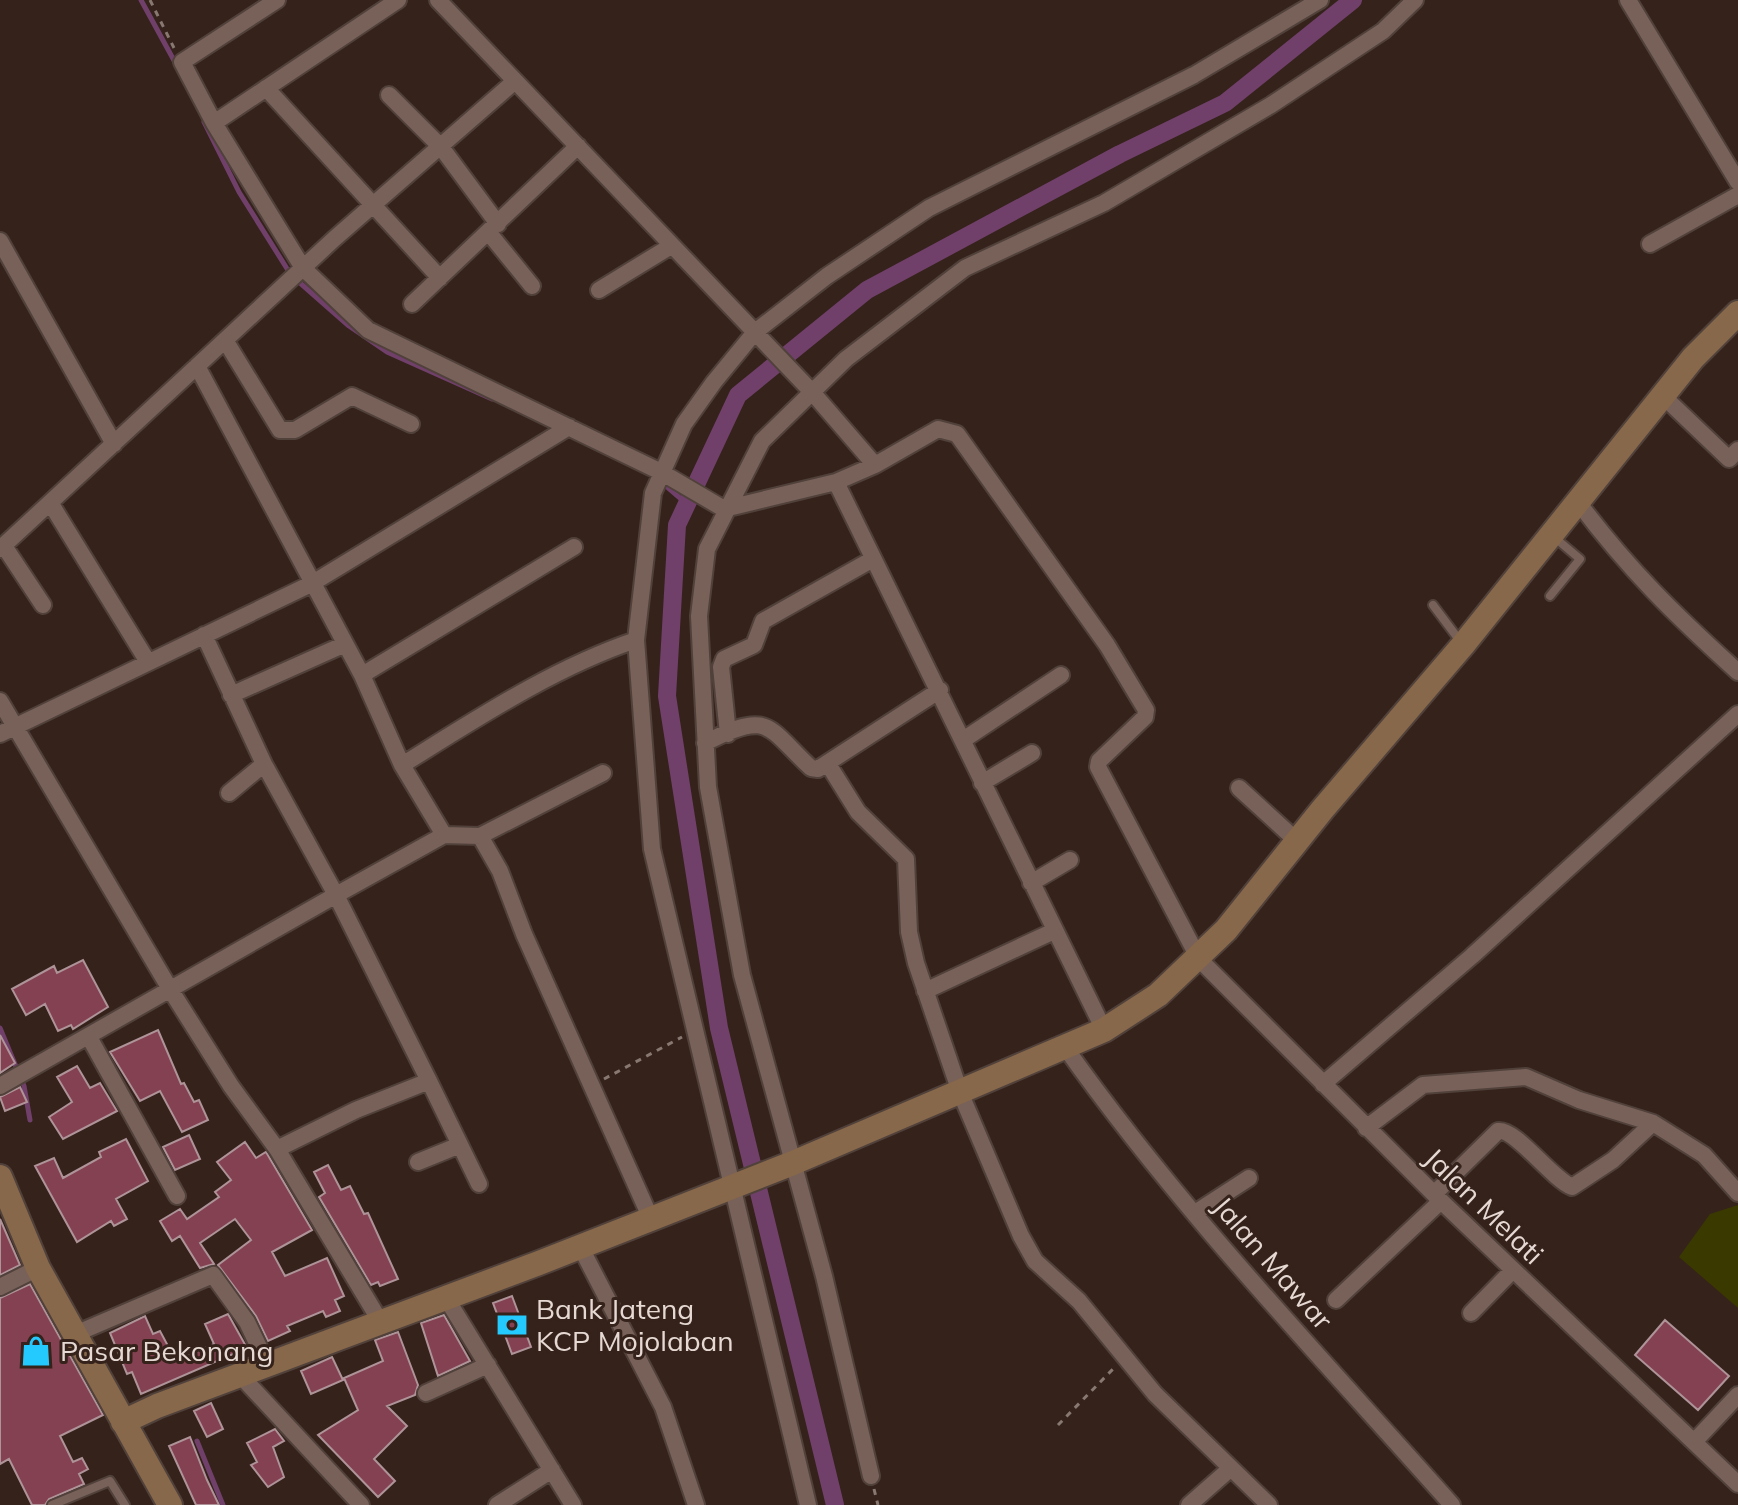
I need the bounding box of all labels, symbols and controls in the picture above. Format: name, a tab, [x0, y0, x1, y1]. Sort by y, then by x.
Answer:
street label: Jalan Melati	[1417, 1140, 1551, 1271]
street label: Jalan Mawar	[1206, 1189, 1341, 1337]
place label: Bank Jateng KCP Mojolaban	[536, 1291, 734, 1358]
bank icon: Bank Jateng KCP Mojolaban	[495, 1308, 529, 1342]
place label: Pasar Bekonang	[60, 1333, 273, 1368]
shop icon: Pasar Bekonang	[19, 1334, 53, 1368]

